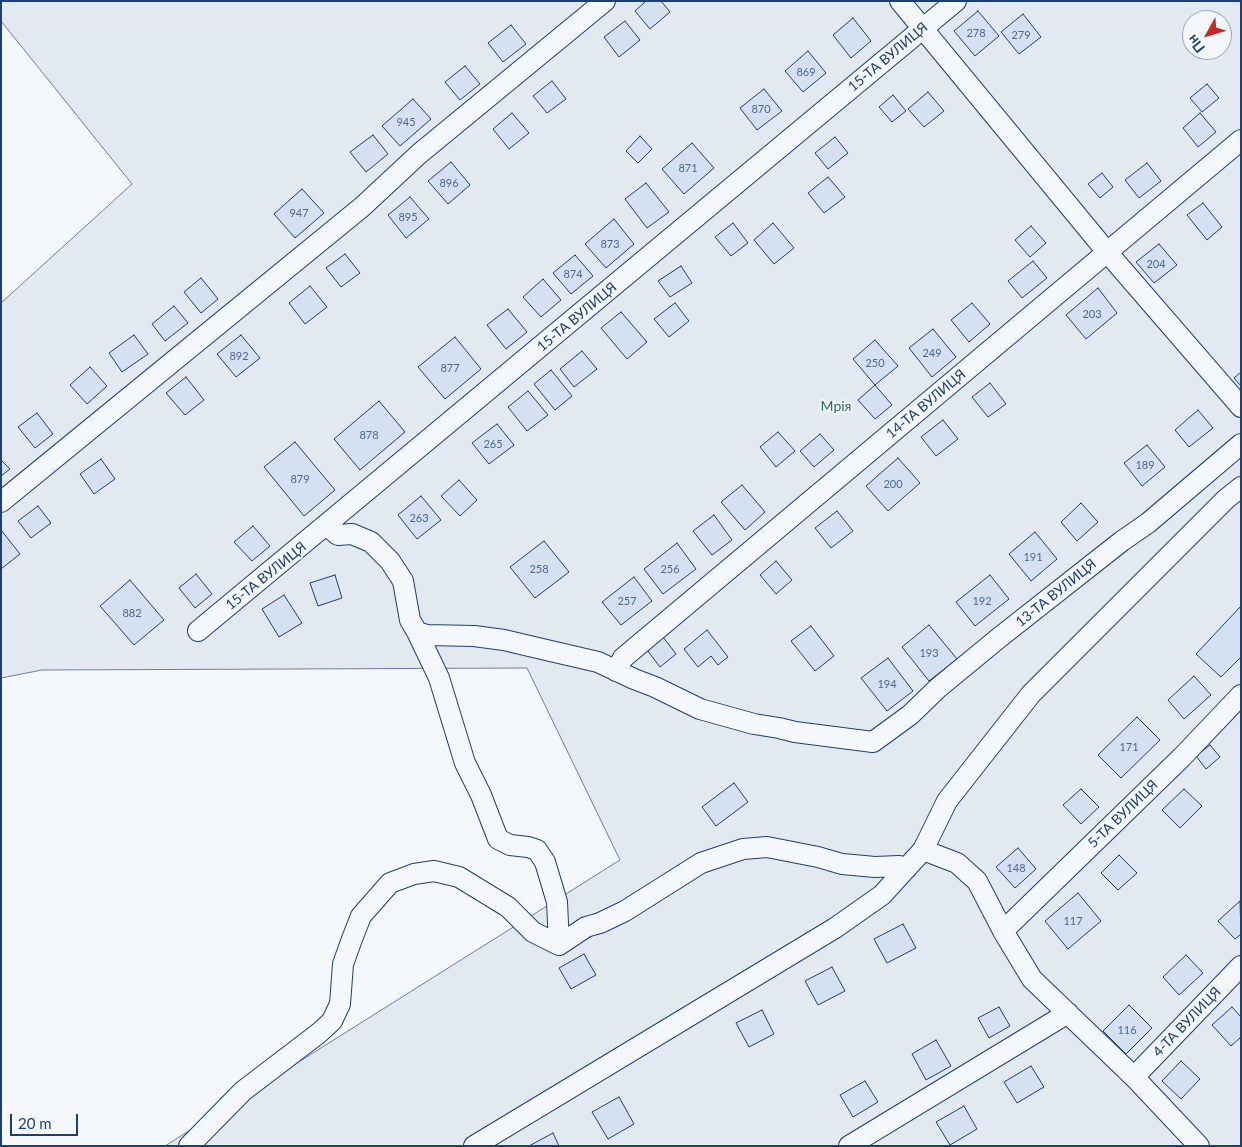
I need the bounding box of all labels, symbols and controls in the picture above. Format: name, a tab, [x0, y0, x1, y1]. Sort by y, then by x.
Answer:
north arrow	[1182, 10, 1232, 60]
street label: 15-ТА ВУЛИЦЯ	[845, 19, 931, 95]
house number: 278	[966, 26, 986, 40]
house number: 279	[1011, 28, 1031, 42]
text: Пн	[1183, 32, 1208, 57]
house number: 869	[796, 65, 816, 79]
house number: 870	[751, 102, 771, 116]
house number: 945	[396, 115, 416, 129]
house number: 871	[678, 161, 698, 175]
house number: 896	[439, 176, 459, 190]
house number: 947	[289, 206, 309, 220]
house number: 895	[398, 210, 418, 224]
house number: 873	[600, 237, 620, 251]
house number: 204	[1146, 257, 1166, 271]
house number: 874	[563, 267, 583, 281]
street label: 15-ТА ВУЛИЦЯ	[534, 279, 620, 355]
house number: 203	[1082, 307, 1102, 321]
house number: 249	[922, 346, 942, 360]
house number: 892	[229, 349, 249, 363]
house number: 250	[865, 356, 885, 370]
house number: 877	[440, 361, 460, 375]
street label: 14-ТА ВУЛИЦЯ	[883, 366, 969, 442]
park label: Мрія	[821, 398, 851, 414]
house number: 878	[359, 428, 379, 442]
house number: 265	[483, 437, 503, 451]
house number: 189	[1135, 458, 1155, 472]
house number: 879	[290, 472, 310, 486]
house number: 200	[883, 477, 903, 491]
house number: 263	[409, 511, 429, 525]
street label: 15-ТА ВУЛИЦЯ	[222, 538, 310, 614]
house number: 191	[1023, 550, 1043, 564]
street label: 13-ТА ВУЛИЦЯ	[1012, 555, 1100, 631]
house number: 258	[529, 562, 549, 576]
house number: 256	[660, 562, 680, 576]
house number: 257	[617, 594, 637, 608]
house number: 192	[972, 594, 992, 608]
house number: 882	[122, 606, 142, 620]
house number: 193	[919, 646, 939, 660]
house number: 194	[877, 677, 897, 691]
house number: 171	[1119, 740, 1139, 754]
street label: 5-ТА ВУЛИЦЯ	[1085, 776, 1161, 852]
house number: 148	[1006, 861, 1026, 875]
house number: 117	[1063, 914, 1083, 928]
street label: 4-ТА ВУЛИЦЯ	[1149, 984, 1225, 1060]
house number: 116	[1117, 1023, 1137, 1037]
scale bar	[12, 1104, 80, 1136]
text: 20 m	[18, 1114, 52, 1132]

